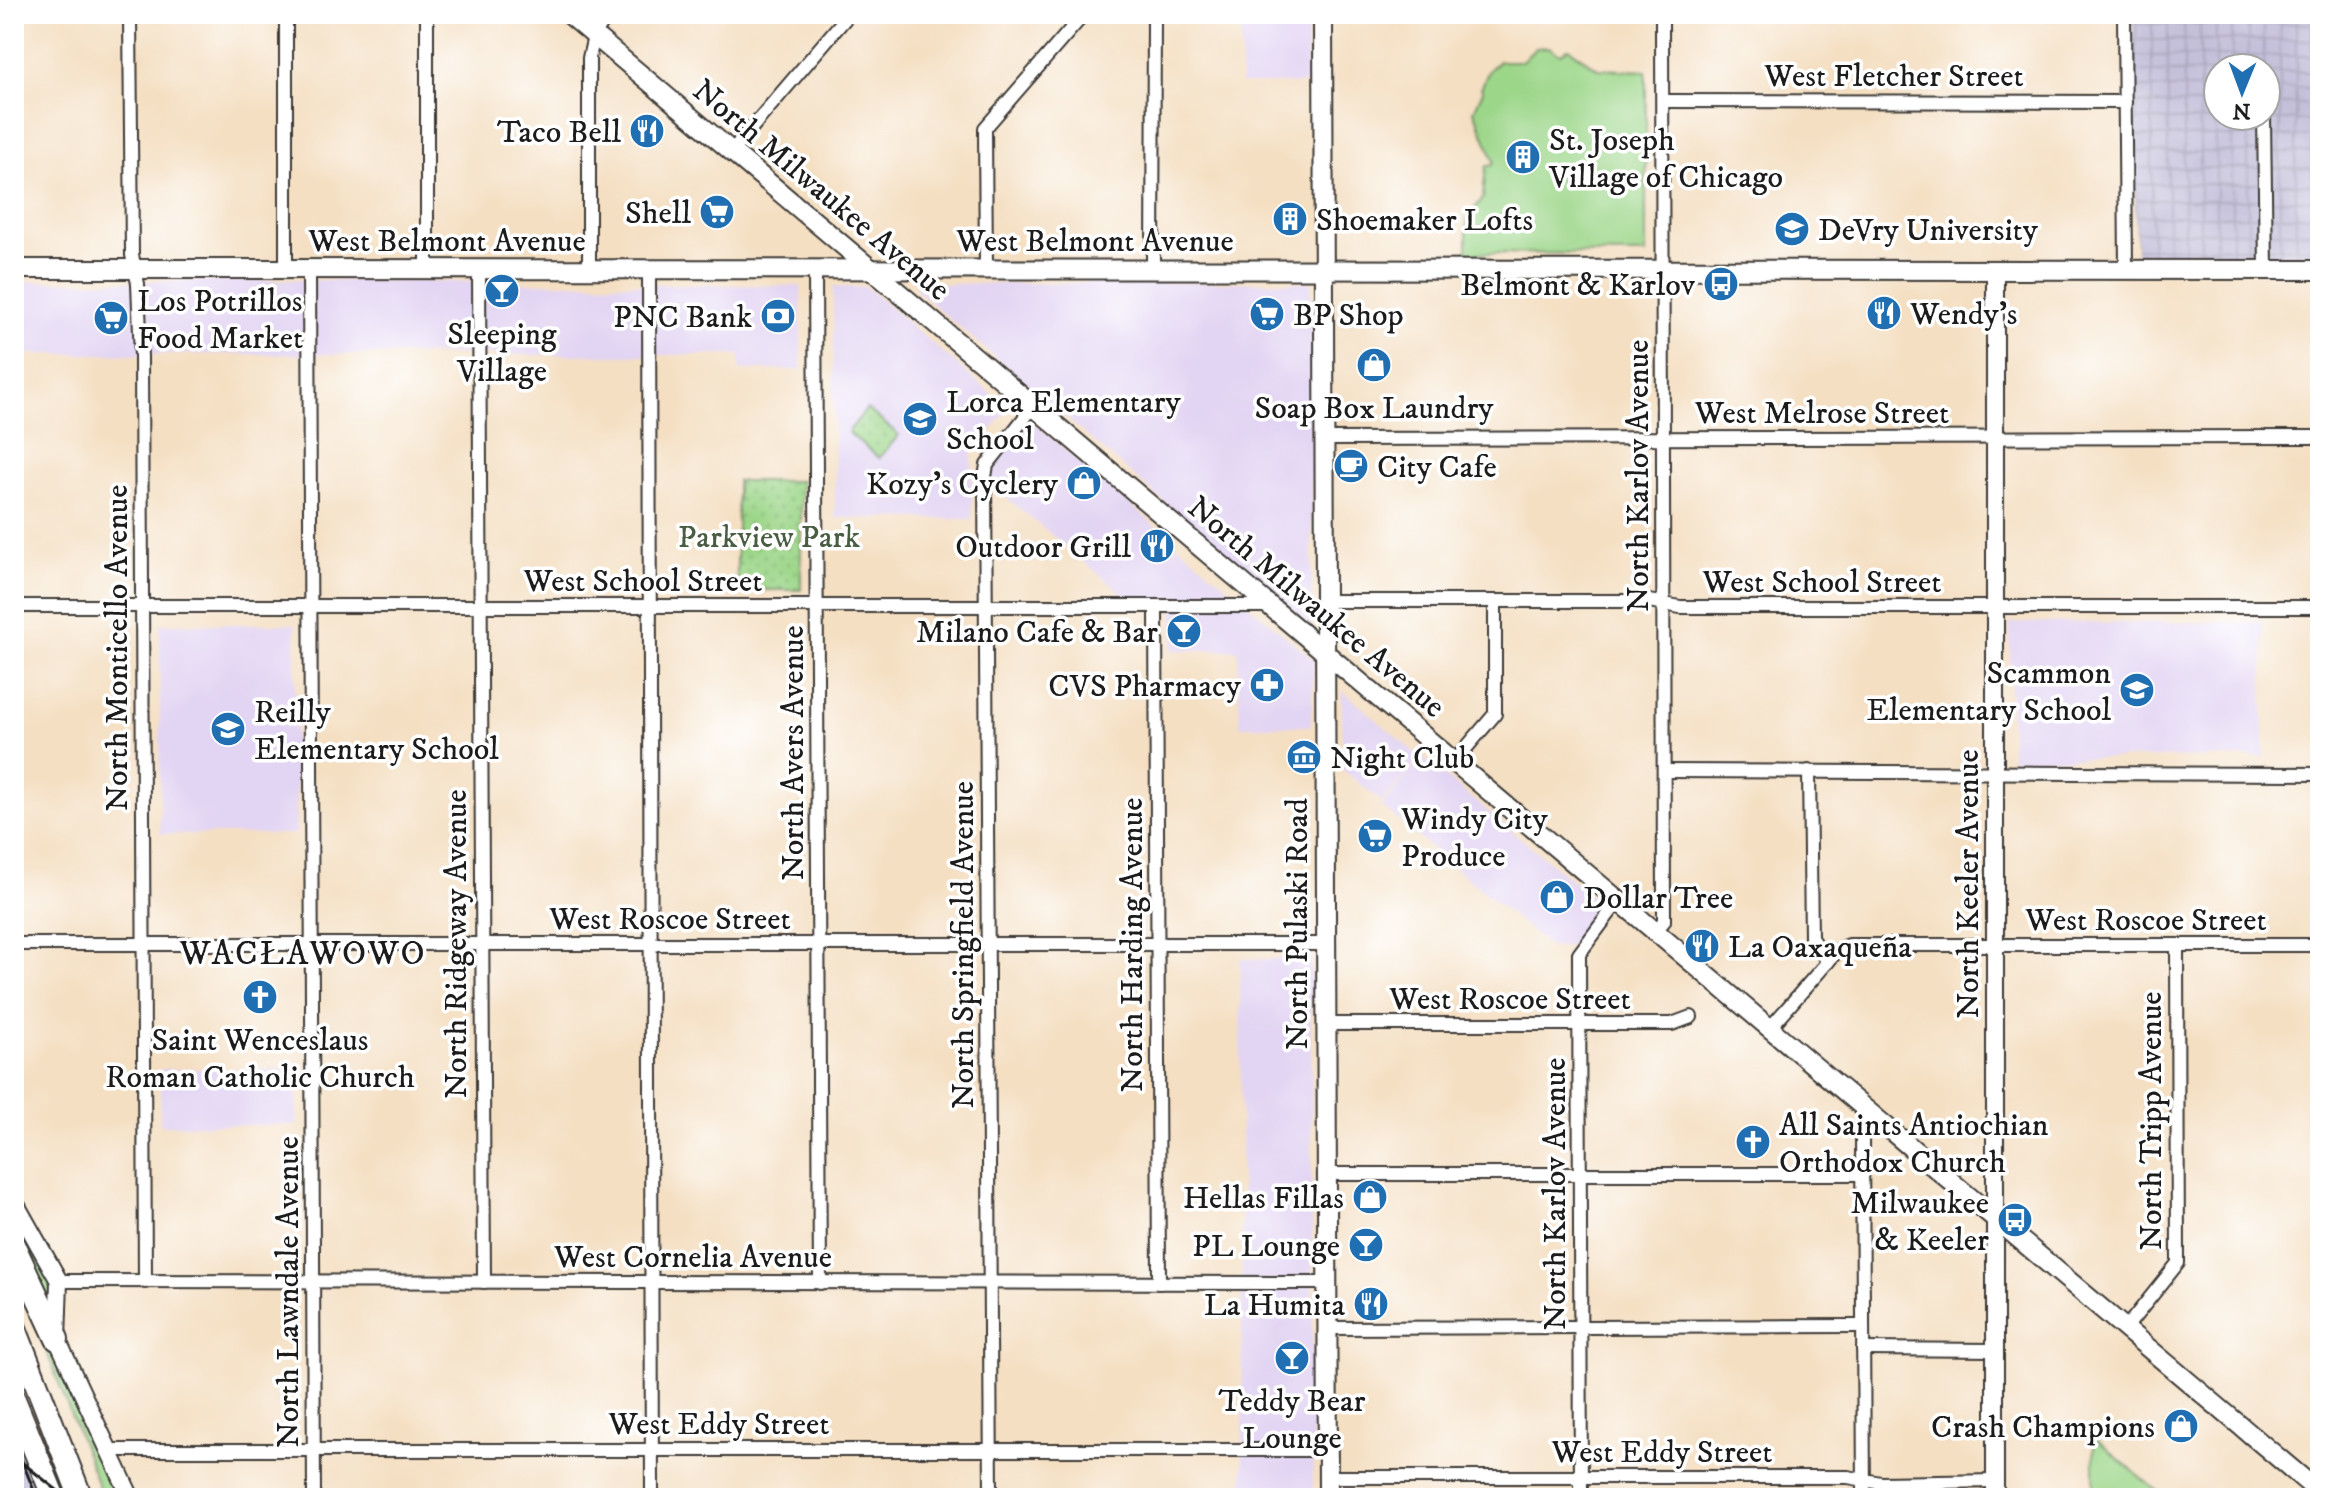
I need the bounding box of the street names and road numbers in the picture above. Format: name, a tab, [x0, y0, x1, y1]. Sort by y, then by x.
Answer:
street label: West Fletcher Street	[1763, 57, 2024, 97]
street label: North Milwaukee Avenue	[684, 71, 958, 310]
street label: West Belmont Avenue	[307, 222, 586, 262]
street label: West Belmont Avenue	[955, 222, 1234, 262]
street label: North Karlov Avenue	[1619, 340, 1659, 612]
street label: West Melrose Street	[1694, 394, 1949, 434]
street label: North Monticello Avenue	[98, 484, 138, 812]
street label: North Milwaukee Avenue	[1179, 488, 1453, 727]
street label: West School Street	[522, 562, 763, 602]
street label: West School Street	[1701, 563, 1942, 603]
street label: North Avers Avenue	[774, 625, 814, 881]
street label: North Keeler Avenue	[1949, 749, 1989, 1019]
street label: North Springfield Avenue	[944, 781, 984, 1109]
street label: North Ridgeway Avenue	[437, 789, 477, 1099]
street label: North Harding Avenue	[1113, 798, 1153, 1092]
street label: North Pulaski Road	[1278, 798, 1318, 1050]
street label: West Roscoe Street	[548, 900, 791, 940]
street label: West Roscoe Street	[2024, 901, 2267, 941]
street label: West Roscoe Street	[1388, 980, 1631, 1020]
street label: North Tripp Avenue	[2132, 991, 2172, 1251]
street label: North Karlov Avenue	[1536, 1058, 1576, 1330]
street label: North Lawndale Avenue	[269, 1136, 309, 1448]
street label: West Cornelia Avenue	[553, 1238, 832, 1278]
street label: West Eddy Street	[608, 1405, 829, 1445]
street label: West Eddy Street	[1551, 1433, 1772, 1473]

